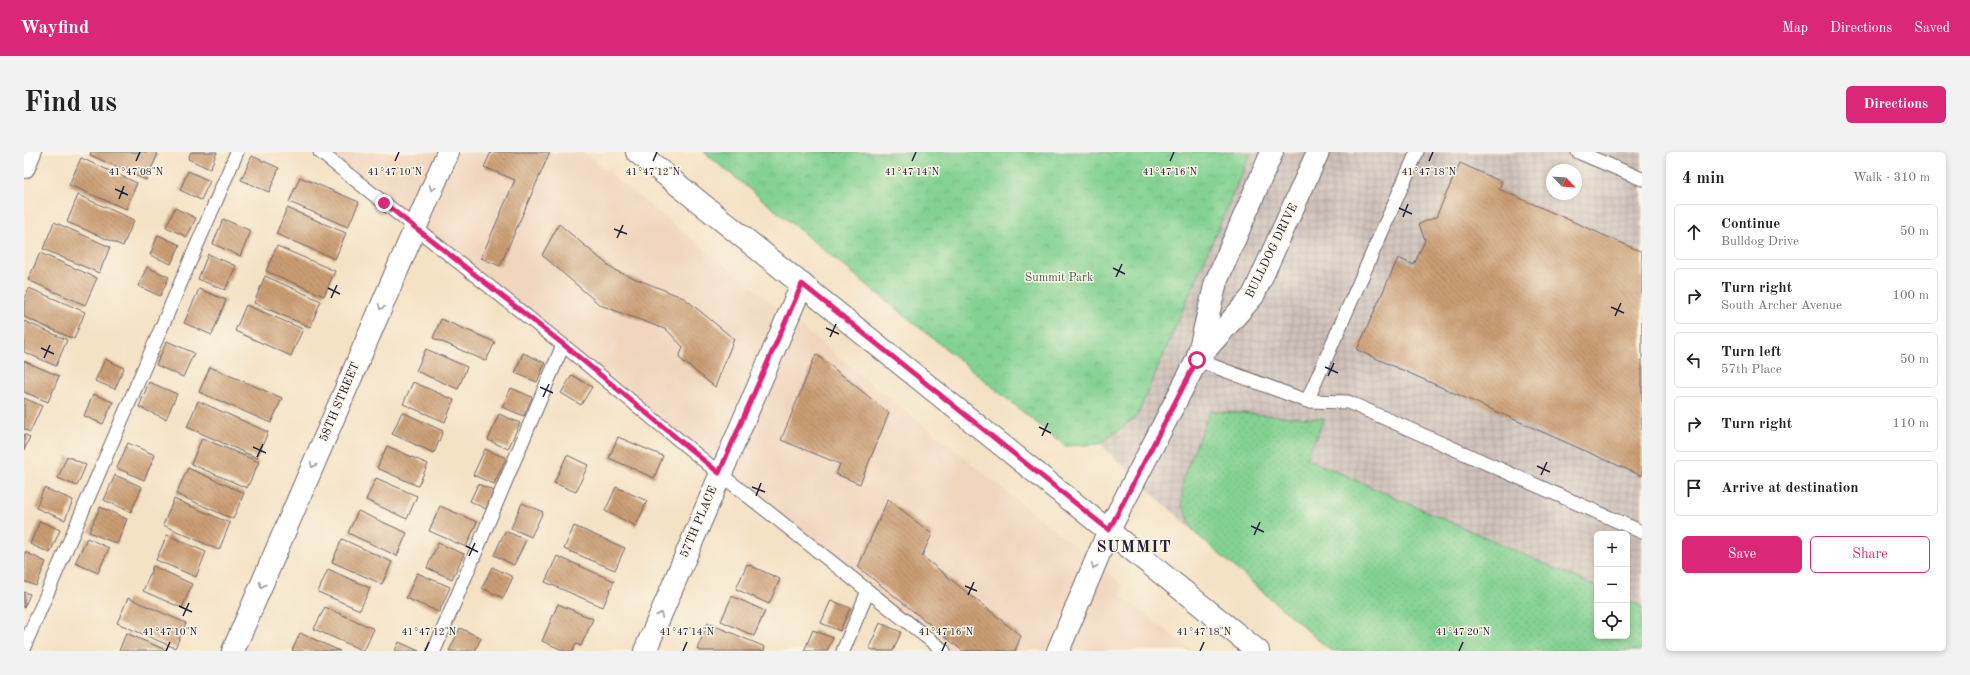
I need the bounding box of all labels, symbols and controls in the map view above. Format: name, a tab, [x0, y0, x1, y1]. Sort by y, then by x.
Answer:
text: Wayfind	[20, 19, 89, 38]
text: Map	[1782, 21, 1808, 35]
text: Directions	[1830, 21, 1892, 35]
text: Saved	[1914, 21, 1950, 35]
button: Directions	[1846, 86, 1946, 123]
text: Find us	[24, 90, 117, 118]
north arrow	[1546, 164, 1582, 200]
text: 41°47'08"N	[109, 167, 164, 177]
text: 41°47'10"N	[368, 167, 423, 177]
text: 41°47'12"N	[626, 167, 681, 177]
text: 41°47'14"N	[885, 167, 940, 177]
text: 41°47'16"N	[1143, 167, 1198, 177]
text: 41°47'18"N	[1402, 167, 1457, 177]
text: 4 min	[1682, 170, 1725, 187]
text: Walk · 310 m	[1853, 171, 1930, 184]
one-way arrow	[429, 184, 437, 191]
route end	[375, 194, 393, 212]
street label: BULLDOG DRIVE	[1244, 202, 1300, 300]
text: Continue	[1721, 217, 1780, 232]
icon: ahead	[1683, 221, 1705, 243]
text: 50 m	[1900, 225, 1929, 238]
text: Bulldog Drive	[1721, 235, 1799, 248]
park label: Summit Park	[1025, 272, 1093, 284]
text: Turn right	[1721, 281, 1792, 296]
icon: right	[1683, 285, 1705, 307]
text: 100 m	[1892, 289, 1929, 302]
text: South Archer Avenue	[1721, 299, 1842, 312]
one-way arrow	[378, 303, 386, 311]
text: Turn left	[1721, 345, 1781, 360]
icon: left	[1683, 349, 1705, 371]
route start	[1188, 351, 1206, 369]
text: 50 m	[1900, 353, 1929, 366]
street label: 58TH STREET	[317, 360, 362, 443]
text: 57th Place	[1721, 363, 1782, 376]
icon: right	[1683, 413, 1705, 435]
text: Turn right	[1721, 417, 1792, 432]
text: 110 m	[1892, 417, 1929, 430]
one-way arrow	[310, 461, 318, 469]
icon: arrive	[1683, 477, 1705, 499]
text: Arrive at destination	[1721, 481, 1859, 496]
street label: 57TH PLACE	[678, 484, 719, 560]
map controls	[1594, 531, 1630, 639]
button: +	[1594, 531, 1630, 567]
button: Save	[1682, 536, 1802, 573]
button: Share	[1810, 536, 1930, 573]
district label: SUMMIT	[1096, 540, 1172, 556]
one-way arrow	[1091, 562, 1099, 570]
button: −	[1594, 567, 1630, 603]
one-way arrow	[258, 581, 266, 588]
button: locate	[1594, 603, 1630, 639]
one-way arrow	[655, 612, 663, 620]
text: 41°47'10"N	[143, 627, 198, 637]
text: 41°47'12"N	[402, 627, 457, 637]
text: 41°47'14"N	[660, 627, 715, 637]
text: 41°47'16"N	[919, 627, 974, 637]
text: 41°47'18"N	[1177, 627, 1232, 637]
text: 41°47'20"N	[1436, 627, 1491, 637]

